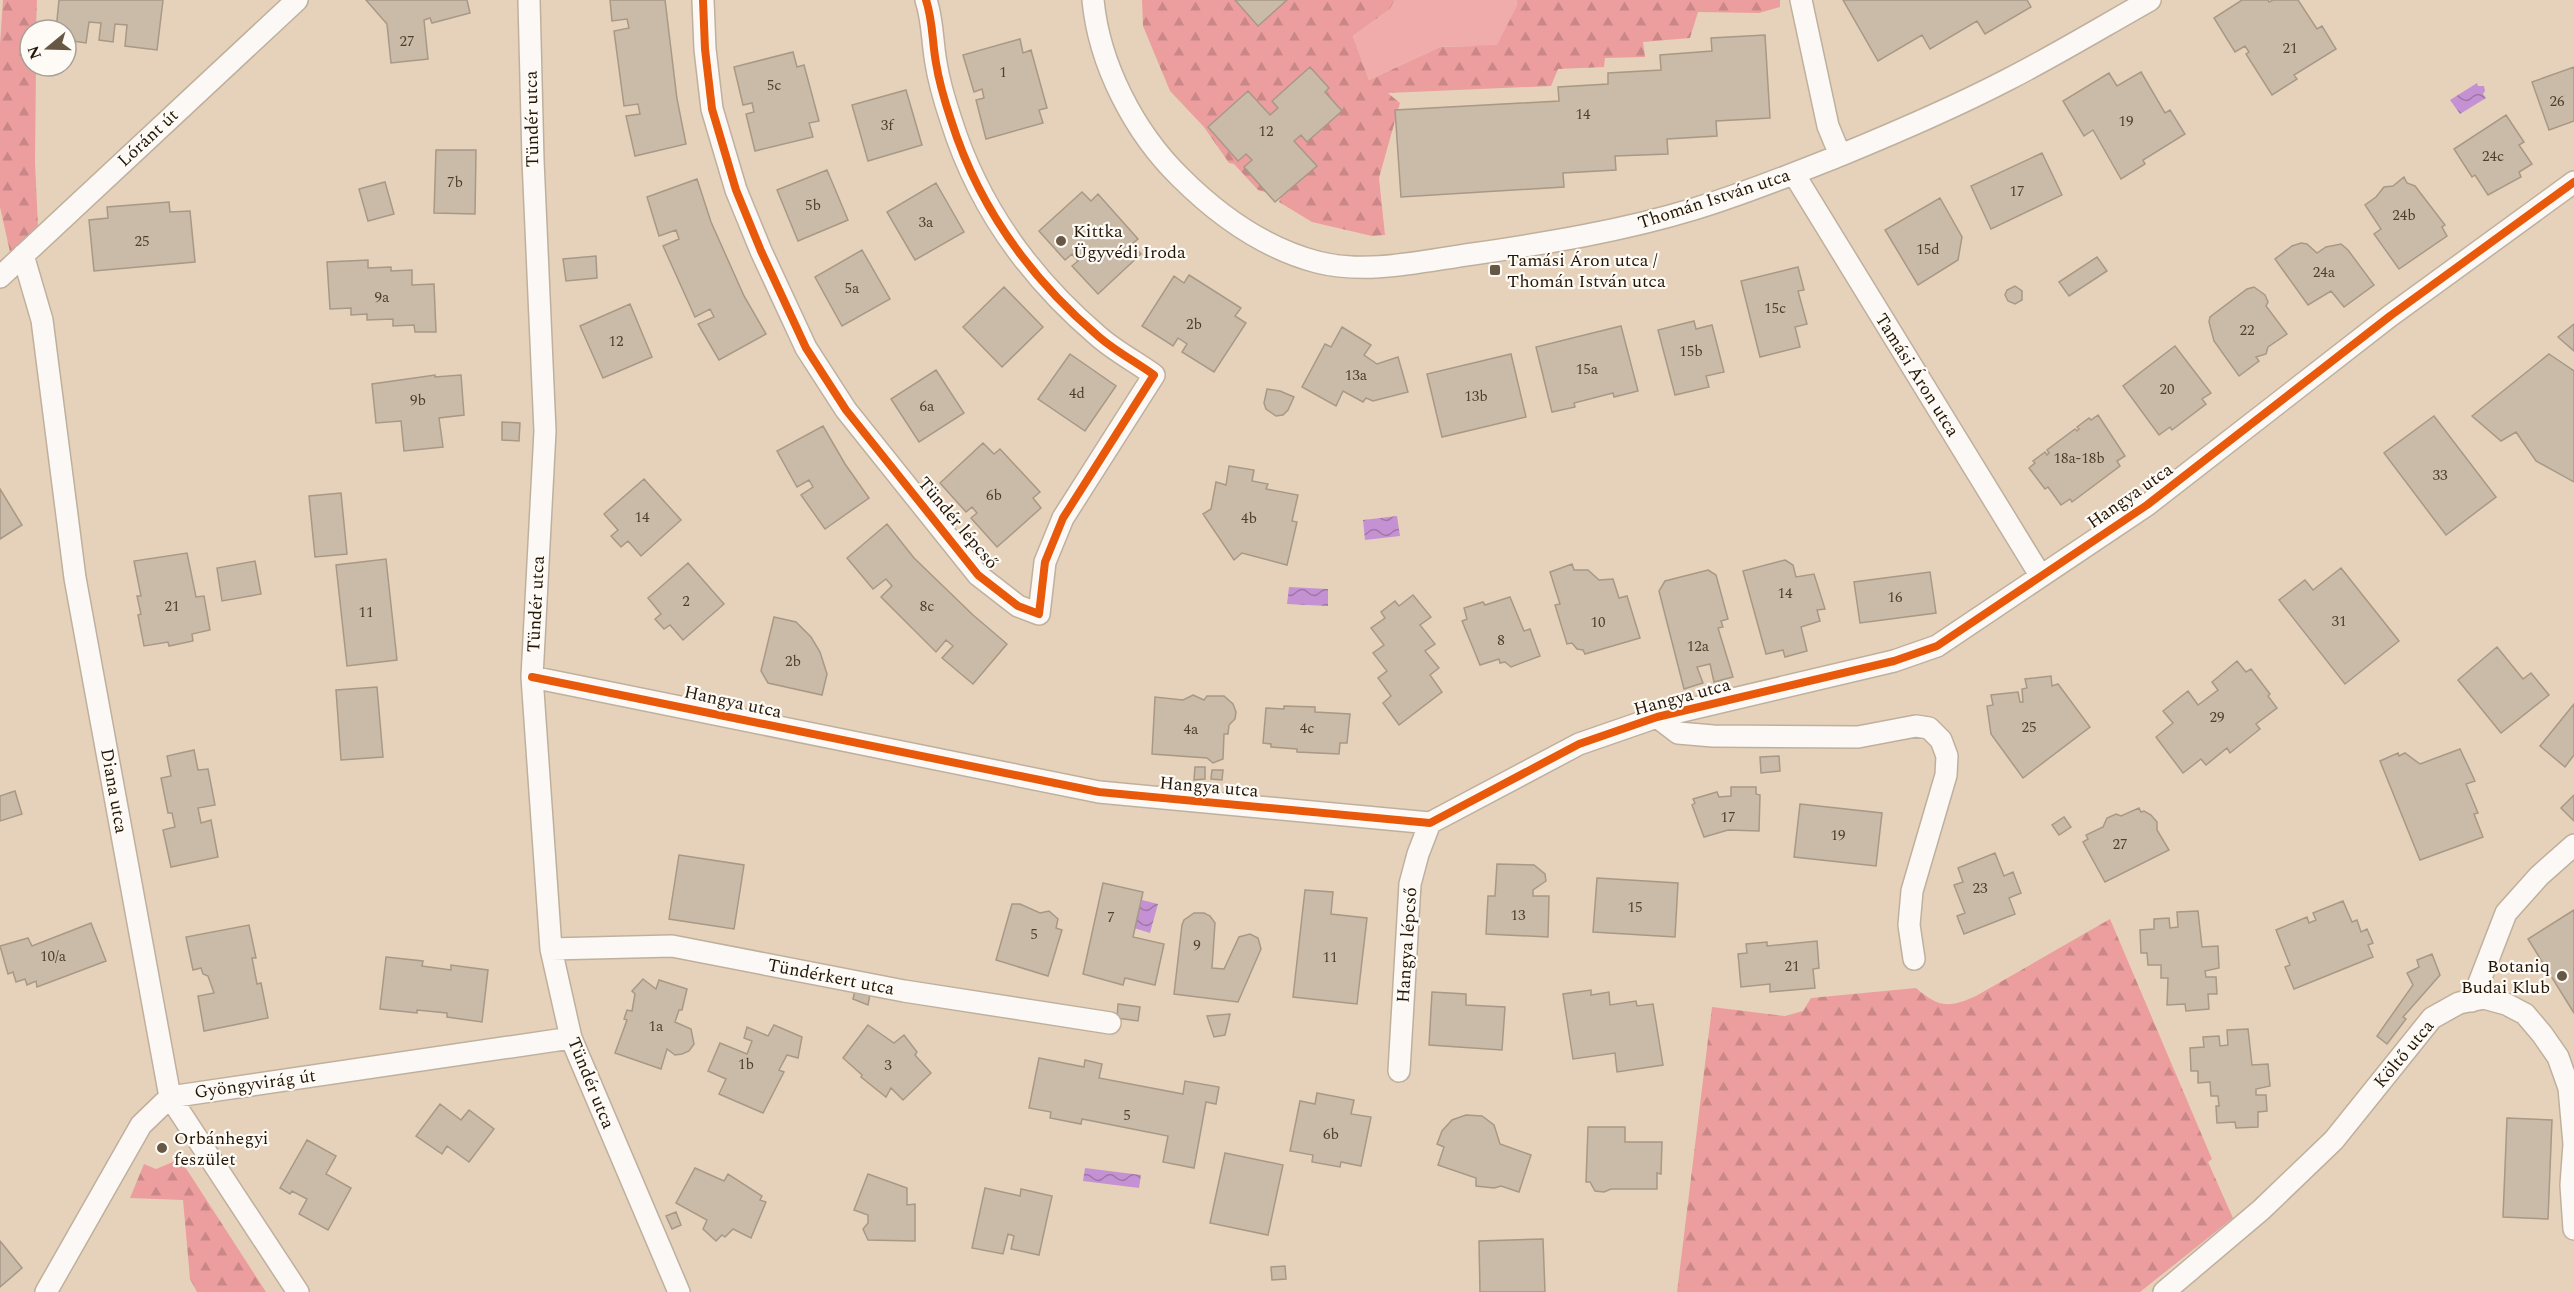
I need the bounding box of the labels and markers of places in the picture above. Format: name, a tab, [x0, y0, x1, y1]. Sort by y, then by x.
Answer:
place label: Kittka Ügyvédi Iroda	[1073, 218, 1186, 266]
marker: Kittka Ügyvédi Iroda	[1054, 234, 1068, 248]
place label: Tamási Áron utca / Thomán István utca	[1507, 247, 1666, 295]
marker: Tamási Áron utca / Thomán István utca	[1488, 263, 1502, 277]
place label: Botaniq Budai Klub	[2461, 953, 2550, 1001]
marker: Botaniq Budai Klub	[2555, 969, 2569, 983]
place label: Orbánhegyi feszület	[174, 1125, 268, 1173]
marker: Orbánhegyi feszület	[155, 1141, 169, 1155]

